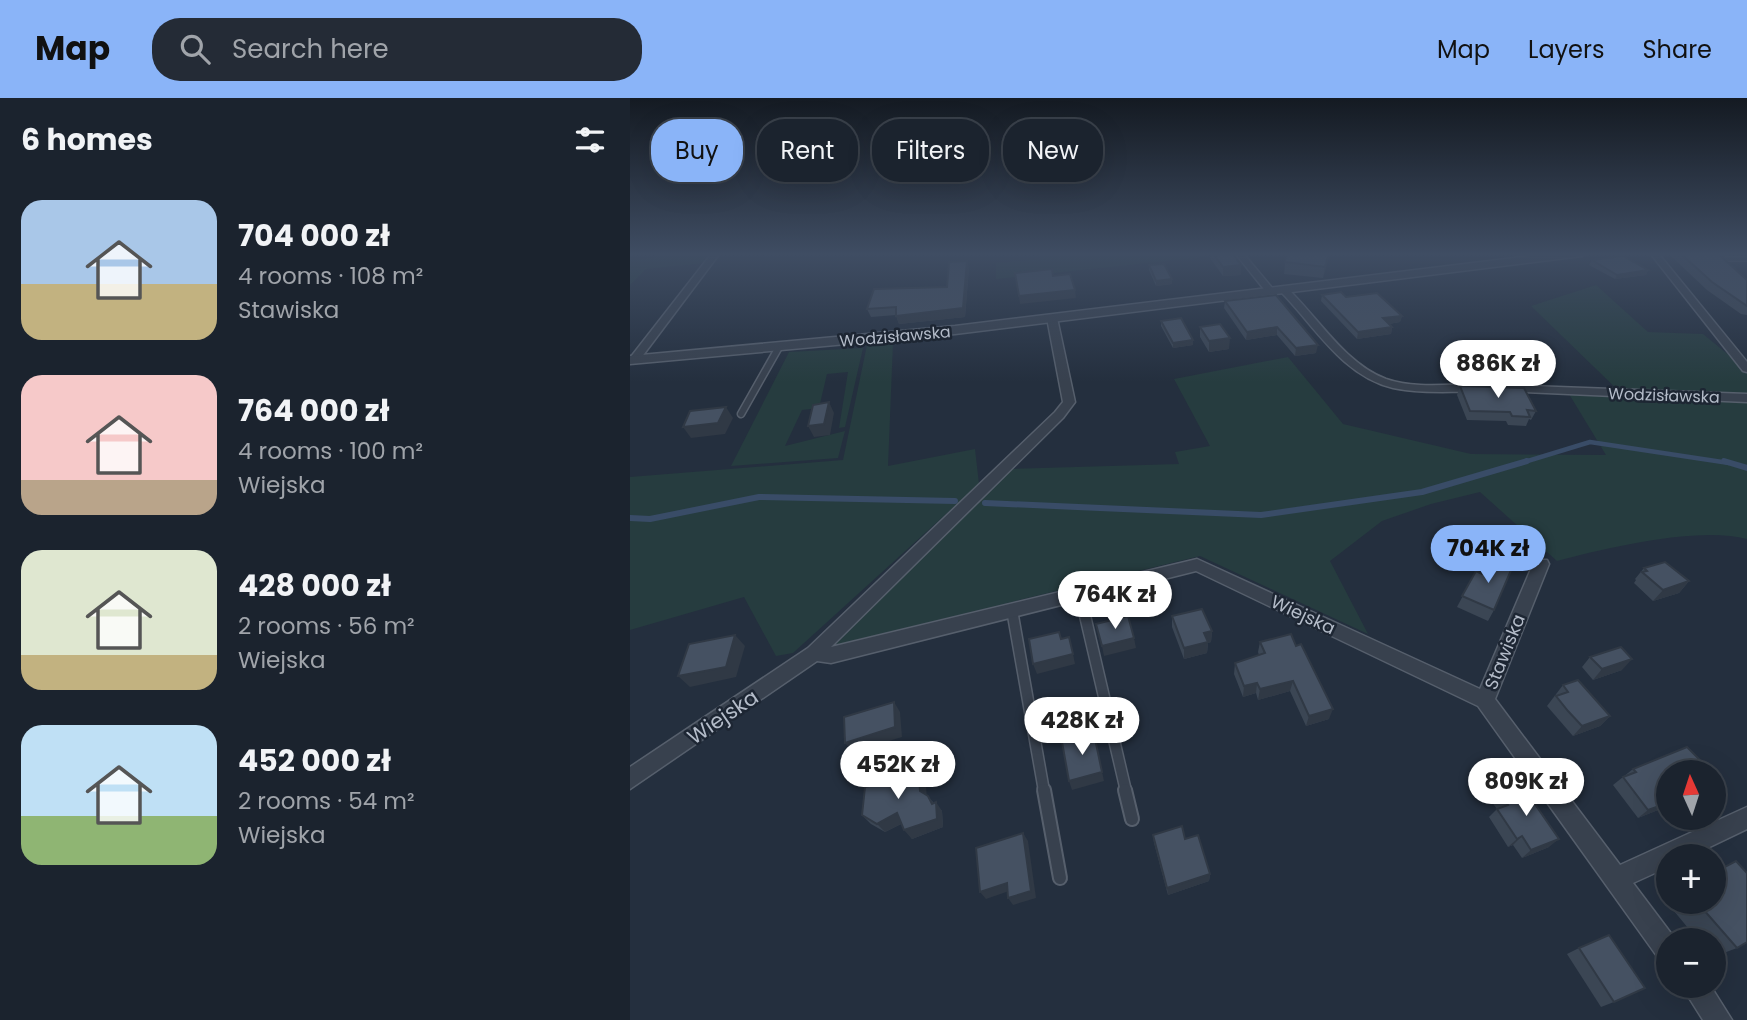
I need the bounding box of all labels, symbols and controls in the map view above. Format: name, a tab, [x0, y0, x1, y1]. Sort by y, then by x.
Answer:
search box	[152, 18, 642, 81]
text: Map	[35, 25, 110, 72]
icon: search	[176, 30, 214, 68]
text: Search here	[232, 31, 389, 67]
text: Map	[1437, 33, 1490, 66]
text: Layers	[1528, 33, 1604, 66]
text: Share	[1642, 33, 1712, 66]
text: 6 homes	[21, 118, 153, 161]
chip: Buy	[651, 119, 743, 182]
chip: Rent	[757, 119, 858, 182]
chip: Filters	[872, 119, 989, 182]
chip: New	[1003, 119, 1103, 182]
icon: filters	[571, 121, 609, 159]
text: 704 000 zł	[238, 214, 390, 257]
icon: home	[77, 228, 161, 312]
text: 4 rooms · 108 m²	[238, 260, 423, 292]
text: Stawiska	[238, 294, 339, 326]
street label: Wodzisławska	[838, 320, 952, 353]
pin: 886K zł	[1433, 341, 1563, 400]
text: 886K zł	[1456, 347, 1540, 379]
street label: Wodzisławska	[1608, 382, 1720, 409]
text: 764 000 zł	[238, 389, 389, 432]
icon: home	[77, 403, 161, 487]
text: 4 rooms · 100 m²	[238, 435, 423, 467]
text: Wiejska	[238, 469, 325, 501]
pin: 704K zł	[1423, 526, 1553, 585]
text: 704K zł	[1447, 532, 1529, 564]
text: 428 000 zł	[238, 564, 391, 607]
pin: 764K zł	[1050, 572, 1180, 631]
icon: home	[77, 578, 161, 662]
text: 764K zł	[1074, 578, 1156, 610]
street label: Wiejska	[1267, 589, 1340, 640]
text: 2 rooms · 56 m²	[238, 610, 415, 642]
street label: Stawiska	[1478, 610, 1531, 693]
text: Wiejska	[238, 644, 325, 676]
street label: Wiejska	[682, 682, 764, 751]
pin: 428K zł	[1017, 698, 1147, 757]
text: 428K zł	[1040, 704, 1124, 736]
text: 452 000 zł	[238, 739, 391, 782]
pin: 452K zł	[833, 742, 963, 801]
text: 452K zł	[856, 748, 940, 780]
icon: home	[77, 753, 161, 837]
pin: 809K zł	[1461, 758, 1591, 818]
north arrow	[1656, 760, 1726, 830]
map controls	[1656, 760, 1726, 998]
text: 809K zł	[1484, 765, 1568, 797]
text: 2 rooms · 54 m²	[238, 785, 415, 817]
text: Wiejska	[238, 819, 325, 851]
button: +	[1656, 844, 1726, 914]
button: −	[1656, 928, 1726, 998]

